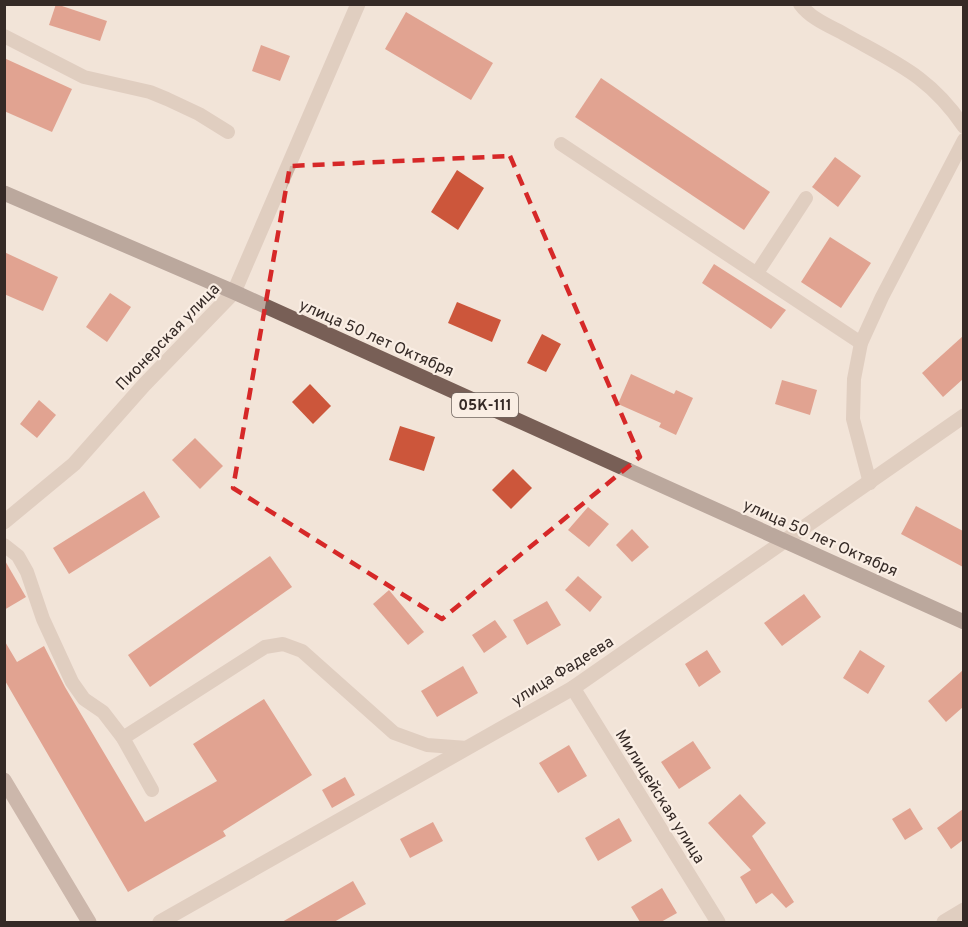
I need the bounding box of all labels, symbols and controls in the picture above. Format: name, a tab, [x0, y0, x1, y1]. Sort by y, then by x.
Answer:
street label: Пионерская улица	[112, 280, 225, 395]
street label: улица 50 лет Октября	[296, 296, 457, 382]
road number: 05К-111	[452, 393, 518, 417]
street label: улица 50 лет Октября	[740, 496, 901, 582]
street label: улица Фадеева	[508, 632, 618, 711]
street label: Милицейская улица	[610, 726, 709, 868]

